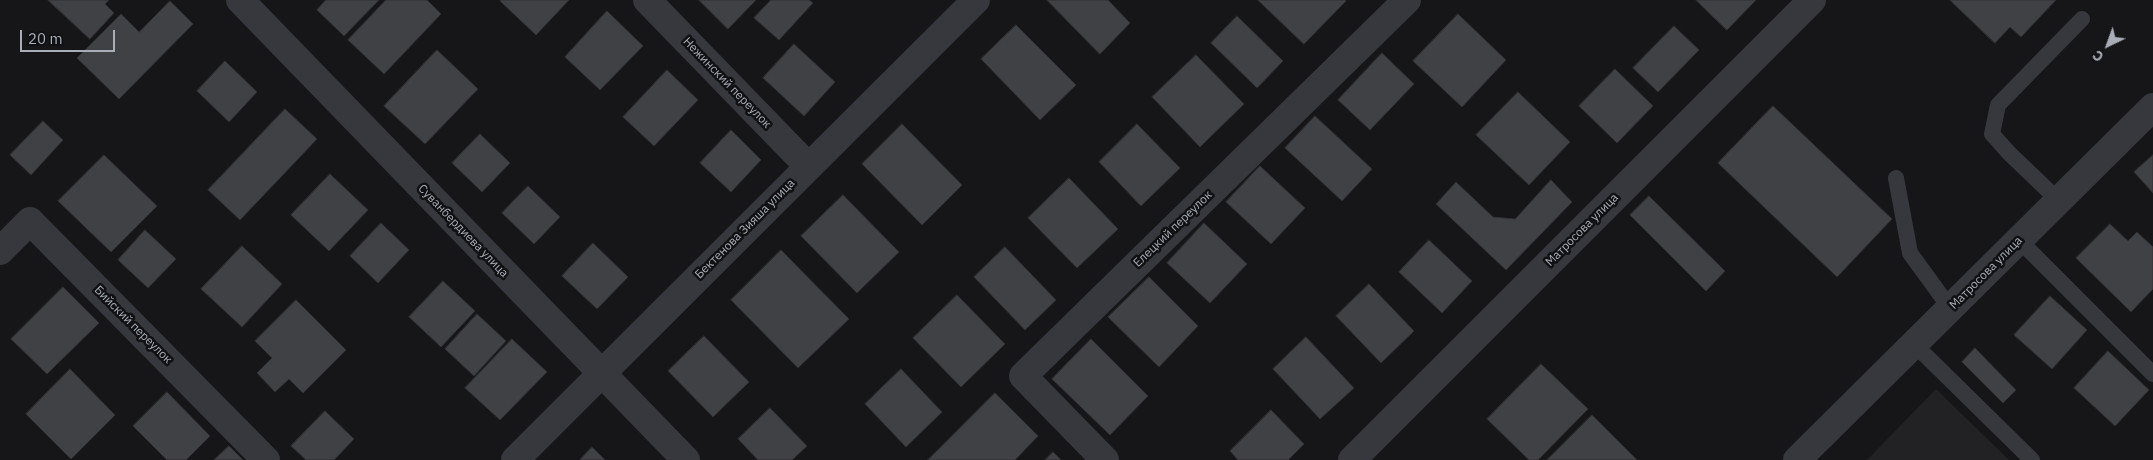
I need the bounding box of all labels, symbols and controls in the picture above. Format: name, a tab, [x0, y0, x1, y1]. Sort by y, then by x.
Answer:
scale bar	[22, 20, 118, 52]
north arrow	[2083, 20, 2133, 70]
text: 20 m	[28, 29, 63, 48]
street label: Нежинский переулок	[680, 35, 774, 131]
text: С	[2089, 46, 2107, 66]
street label: Бектенова Зияша улица	[692, 176, 798, 282]
street label: Суванбердиева улица	[415, 181, 511, 281]
street label: Елецкий переулок	[1131, 188, 1215, 270]
street label: Матросова улица	[1543, 191, 1621, 269]
street label: Матросова улица	[1947, 234, 2025, 312]
street label: Бийский переулок	[91, 283, 175, 367]

